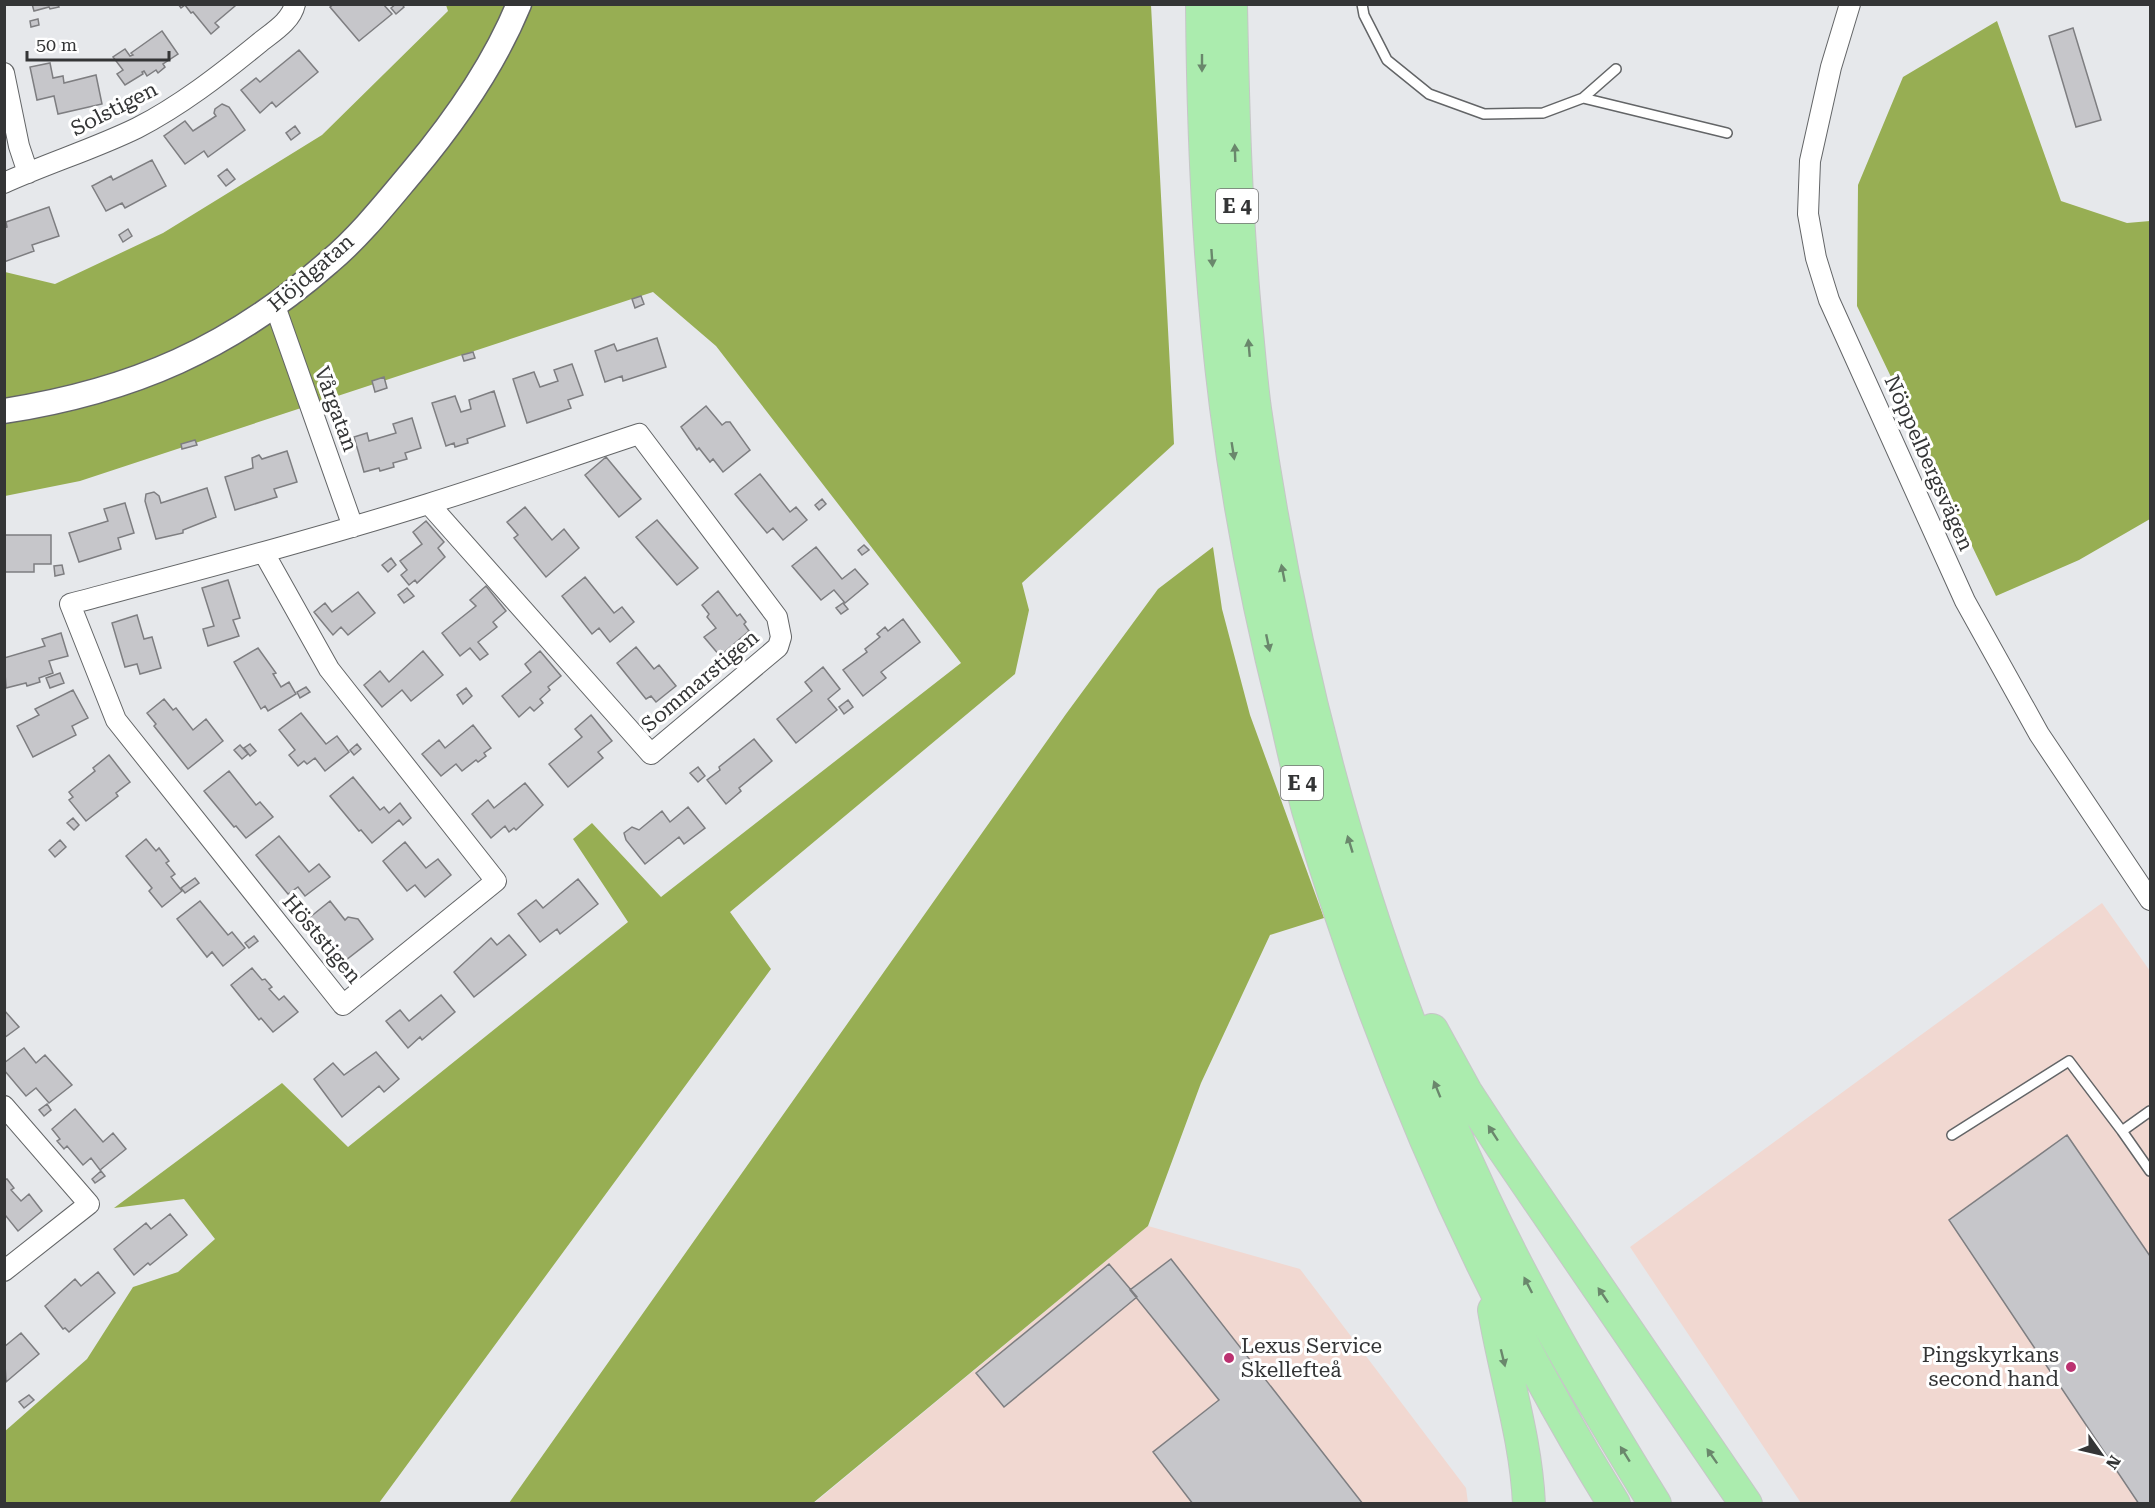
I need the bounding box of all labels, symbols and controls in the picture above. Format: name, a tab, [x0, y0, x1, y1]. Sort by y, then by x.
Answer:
scale bar	[27, 24, 170, 62]
text: 50 m	[36, 34, 77, 55]
one-way arrow	[1197, 53, 1207, 72]
street label: Solstigen	[67, 77, 162, 141]
one-way arrow	[1230, 144, 1239, 163]
road number: E 4	[1216, 189, 1258, 223]
street label: Höjdgatan	[263, 229, 359, 317]
one-way arrow	[1207, 248, 1217, 267]
one-way arrow	[1244, 338, 1254, 357]
street label: Vårgatan	[310, 363, 363, 455]
street label: Nöppelbergsvägen	[1880, 372, 1979, 555]
one-way arrow	[1228, 442, 1237, 461]
one-way arrow	[1278, 563, 1287, 582]
street label: Sommarstigen	[637, 625, 764, 737]
one-way arrow	[1264, 634, 1273, 653]
road number: E 4	[1281, 766, 1323, 800]
one-way arrow	[1345, 835, 1354, 853]
street label: Höststigen	[278, 890, 367, 989]
one-way arrow	[1432, 1080, 1441, 1098]
one-way arrow	[1487, 1126, 1499, 1142]
one-way arrow	[1523, 1276, 1532, 1293]
one-way arrow	[1597, 1286, 1608, 1303]
place label: Lexus Service Skellefteå	[1241, 1334, 1382, 1382]
place label: Pingskyrkans second hand	[1922, 1343, 2060, 1391]
one-way arrow	[1499, 1349, 1509, 1367]
marker: Lexus Service Skellefteå	[1222, 1351, 1236, 1365]
marker: Pingskyrkans second hand	[2064, 1360, 2078, 1374]
north arrow	[2071, 1424, 2131, 1484]
one-way arrow	[1619, 1446, 1630, 1462]
one-way arrow	[1707, 1447, 1718, 1464]
text: N	[2102, 1452, 2124, 1473]

